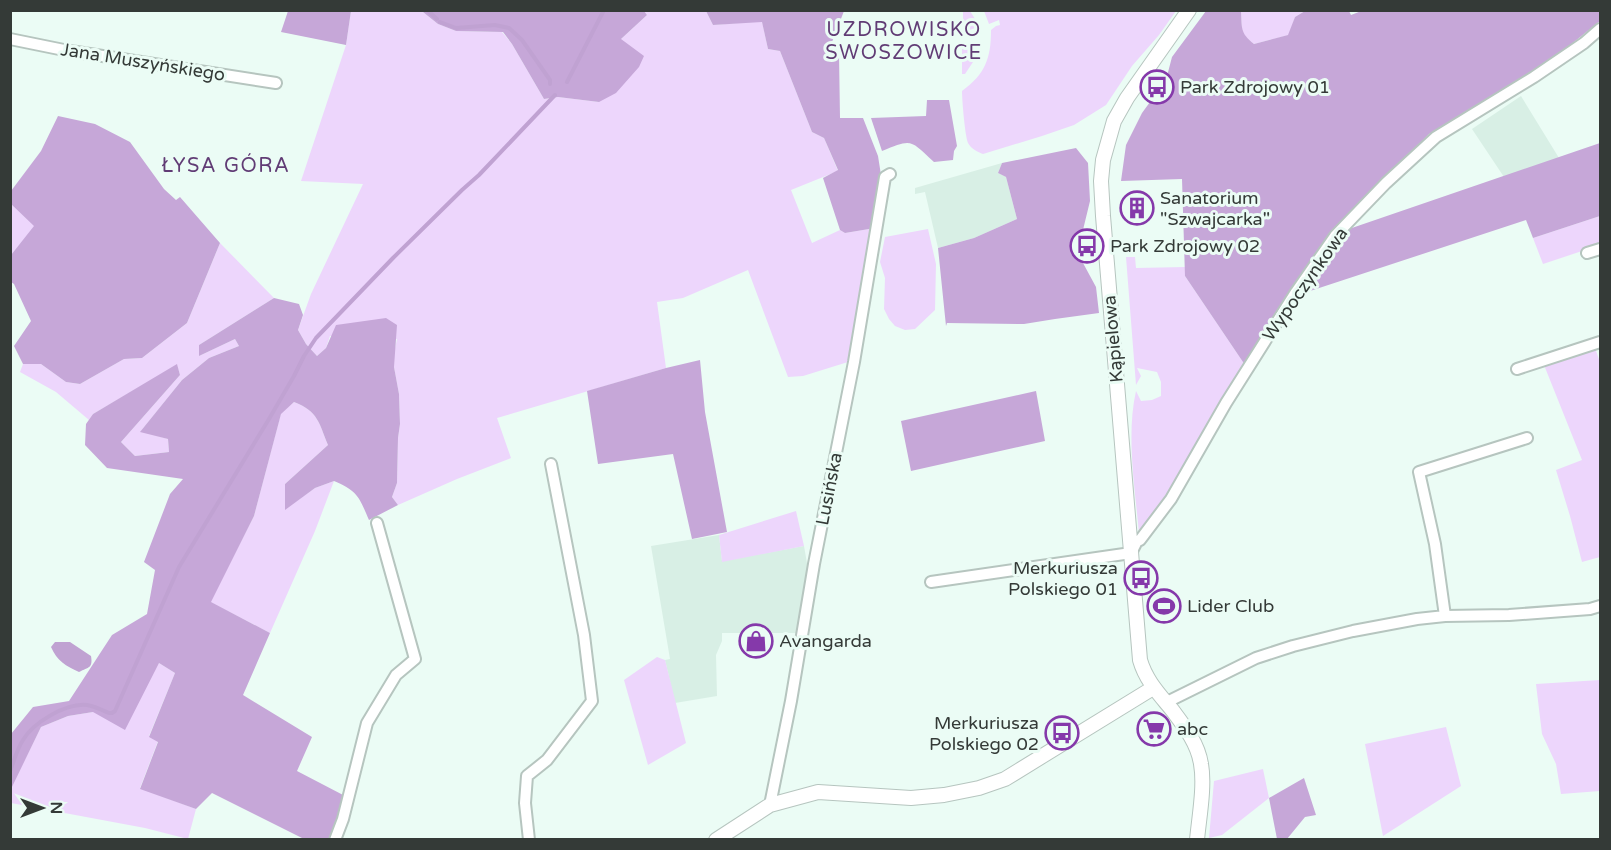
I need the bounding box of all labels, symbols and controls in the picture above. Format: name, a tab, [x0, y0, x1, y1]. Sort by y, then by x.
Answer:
district label: UZDROWISKO SWOSZOWICE	[825, 18, 983, 65]
street label: Jana Muszyńskiego	[59, 38, 227, 86]
bus stop icon: Park Zdrojowy 01	[1139, 69, 1175, 105]
place label: Park Zdrojowy 01	[1180, 76, 1330, 98]
district label: ŁYSA GÓRA	[162, 153, 290, 178]
place label: Sanatorium "Szwajcarka"	[1160, 187, 1270, 230]
building icon: Sanatorium "Szwajcarka"	[1119, 190, 1155, 226]
street label: Wypoczynkowa	[1258, 223, 1352, 345]
bus stop icon: Park Zdrojowy 02	[1069, 228, 1105, 264]
place label: Park Zdrojowy 02	[1110, 235, 1260, 257]
street label: Kąpielowa	[1098, 294, 1128, 384]
street label: Lusińska	[811, 451, 847, 527]
place label: Merkuriusza Polskiego 01	[1008, 557, 1118, 600]
bus stop icon: Merkuriusza Polskiego 01	[1123, 560, 1159, 596]
sports icon: Lider Club	[1146, 588, 1182, 624]
place label: Lider Club	[1187, 595, 1274, 617]
shop icon: Avangarda	[738, 623, 774, 659]
place label: Avangarda	[779, 630, 872, 652]
supermarket icon: abc	[1136, 711, 1172, 747]
place label: Merkuriusza Polskiego 02	[929, 712, 1039, 755]
bus stop icon: Merkuriusza Polskiego 02	[1044, 715, 1080, 751]
place label: abc	[1177, 718, 1208, 740]
north arrow	[12, 778, 72, 838]
text: N	[46, 802, 66, 814]

